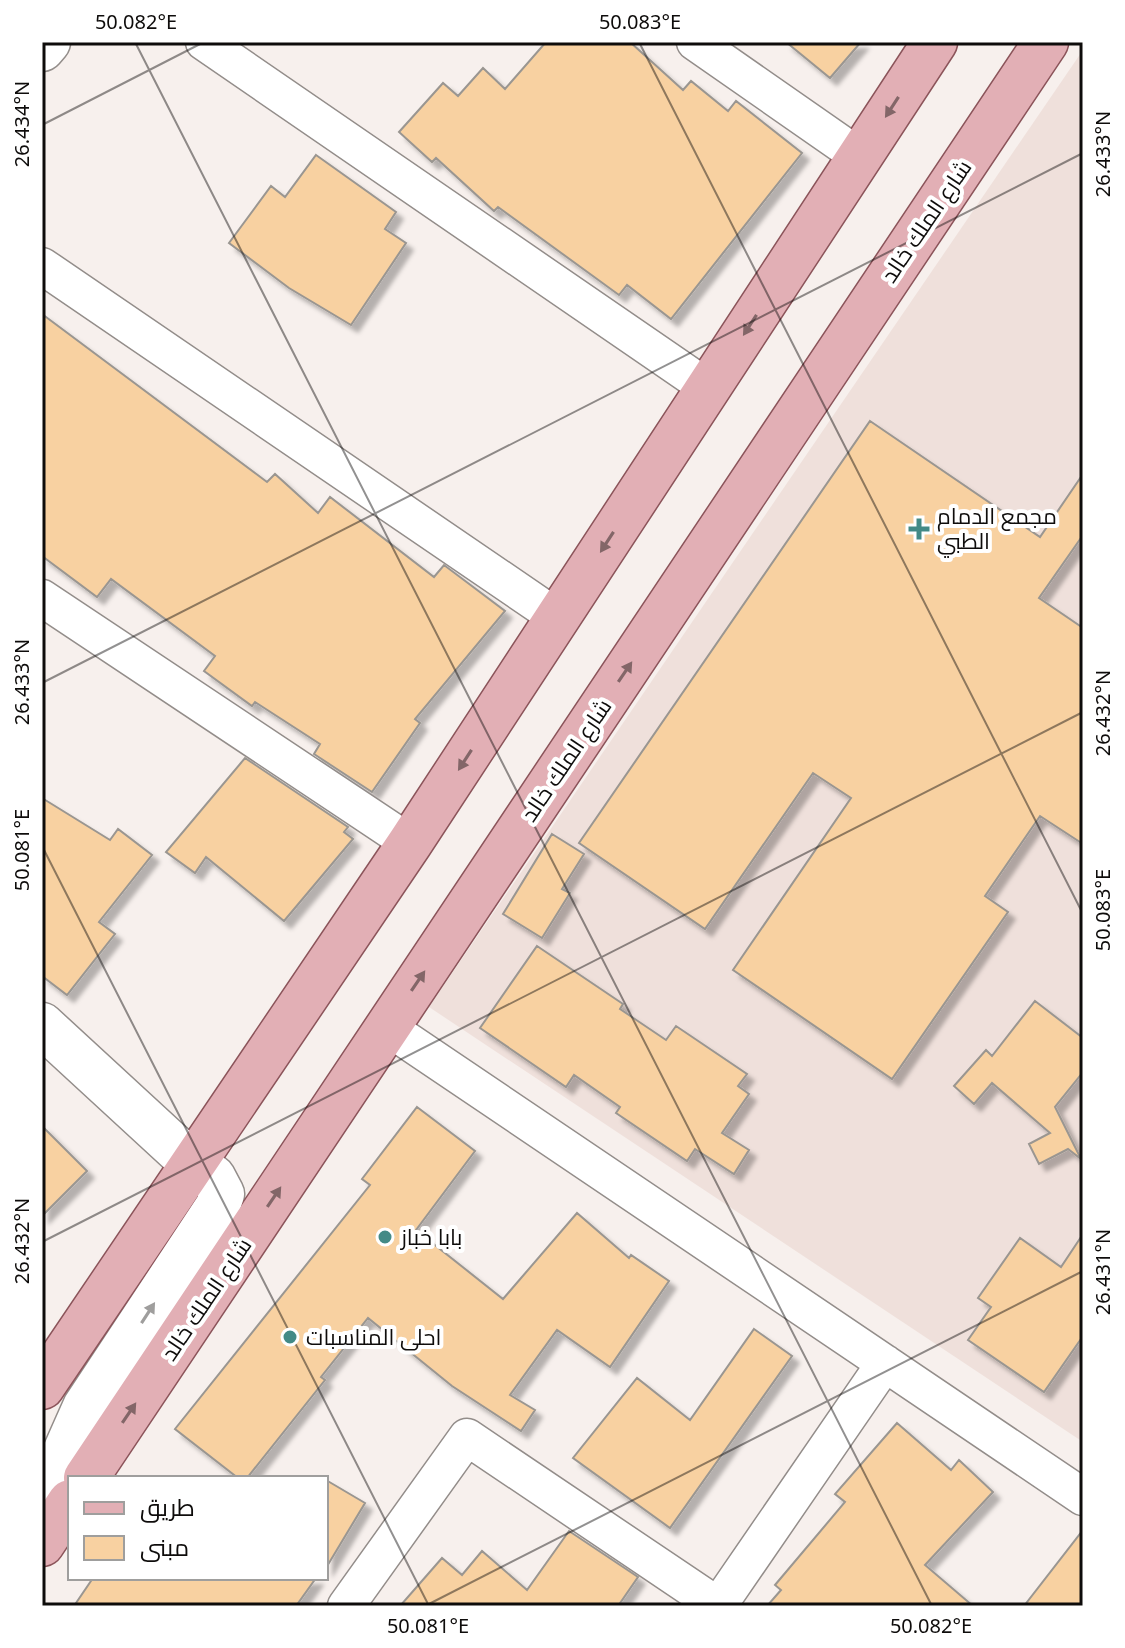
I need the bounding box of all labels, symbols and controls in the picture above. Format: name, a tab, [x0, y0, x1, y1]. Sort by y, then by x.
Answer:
text: 50.082°E	[95, 8, 177, 35]
text: 50.083°E	[599, 8, 681, 35]
text: 26.434°N	[8, 81, 35, 167]
one-way arrow	[885, 97, 900, 118]
text: 26.433°N	[1089, 111, 1116, 197]
street label: شارع الملك خالد	[873, 153, 978, 288]
one-way arrow	[742, 314, 757, 335]
place label: مجمع الدمام الطبي	[937, 500, 1057, 558]
marker: مجمع الدمام الطبي	[908, 518, 930, 540]
one-way arrow	[600, 532, 615, 553]
text: 26.433°N	[8, 639, 35, 725]
one-way arrow	[617, 661, 632, 682]
text: 26.432°N	[1089, 670, 1116, 756]
street label: شارع الملك خالد	[513, 692, 618, 827]
one-way arrow	[458, 749, 472, 771]
text: 50.081°E	[8, 809, 35, 891]
text: 50.083°E	[1089, 869, 1116, 951]
one-way arrow	[411, 970, 425, 992]
one-way arrow	[266, 1186, 281, 1208]
text: 26.432°N	[8, 1198, 35, 1284]
place label: بابا خباز	[399, 1221, 462, 1251]
marker: بابا خباز	[376, 1228, 394, 1246]
text: 26.431°N	[1089, 1229, 1116, 1315]
street label: شارع الملك خالد	[153, 1231, 258, 1366]
one-way arrow	[140, 1302, 155, 1323]
place label: احلى المناسبات	[306, 1321, 441, 1351]
marker: احلى المناسبات	[281, 1328, 299, 1346]
one-way arrow	[121, 1403, 136, 1424]
legend	[68, 1476, 328, 1580]
text: طريق	[140, 1490, 195, 1523]
text: مبنى	[140, 1530, 189, 1563]
text: 50.081°E	[387, 1612, 469, 1639]
text: 50.082°E	[890, 1612, 972, 1639]

